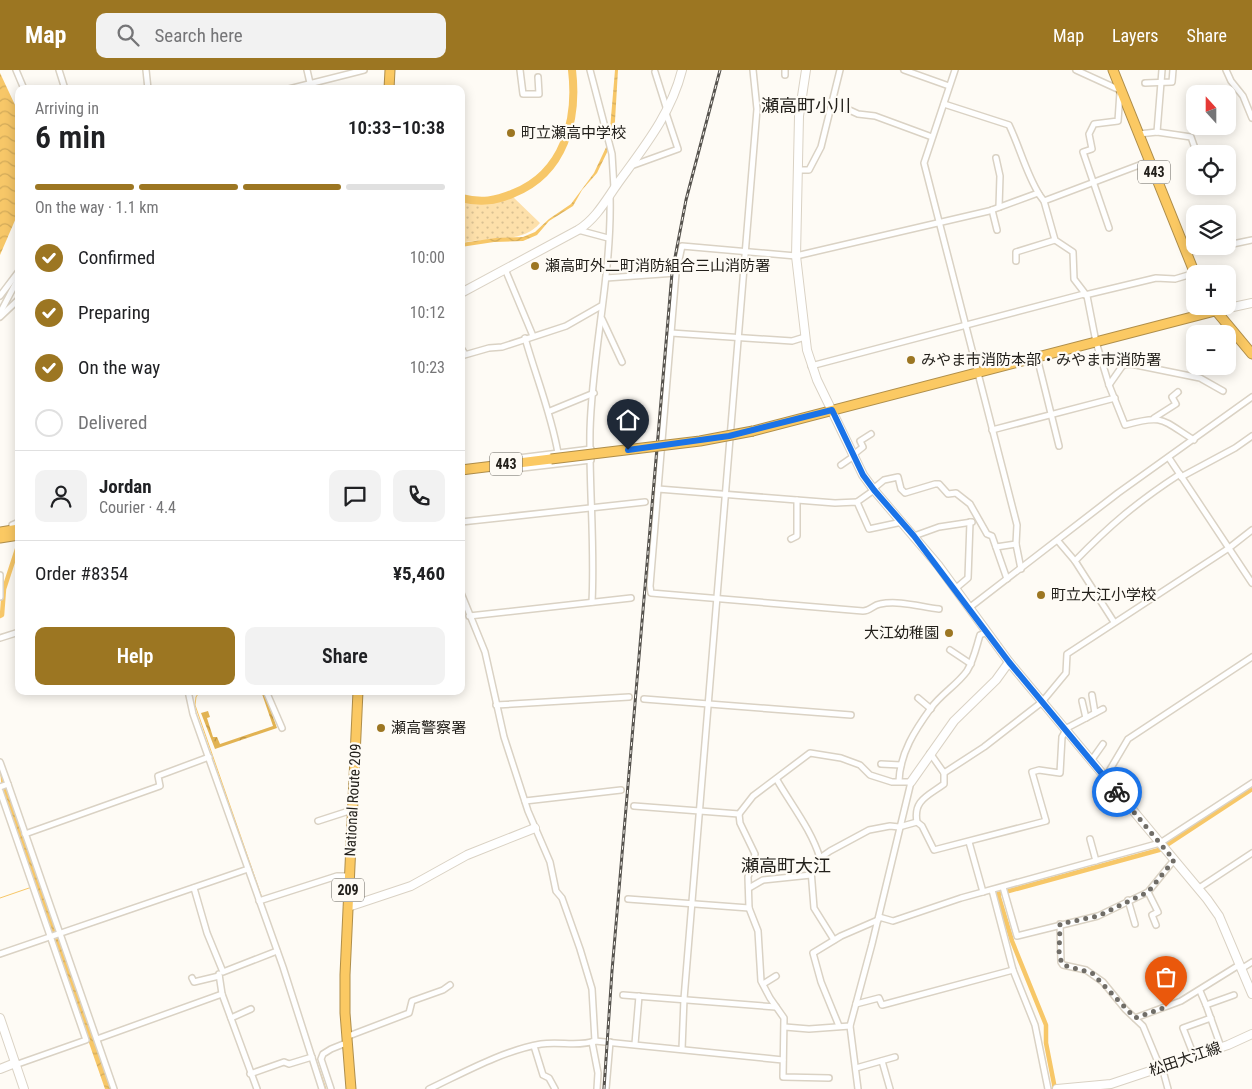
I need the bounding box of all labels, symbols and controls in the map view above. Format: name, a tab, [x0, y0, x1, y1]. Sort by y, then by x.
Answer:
search box	[96, 13, 446, 58]
text: Map	[25, 21, 66, 49]
icon: search	[114, 21, 142, 49]
text: Search here	[154, 24, 243, 47]
text: Map	[1053, 25, 1084, 46]
text: Layers	[1112, 25, 1159, 46]
text: Share	[1187, 25, 1227, 46]
north arrow	[1186, 85, 1236, 135]
map controls	[1186, 85, 1236, 375]
district label: 瀬高町小川	[761, 95, 851, 116]
text: Arriving in	[35, 99, 99, 118]
text: 10:33–10:38	[348, 116, 445, 139]
text: 6 min	[35, 118, 106, 156]
place label: 町立瀬高中学校	[521, 124, 626, 142]
marker: 町立瀬高中学校	[505, 127, 517, 139]
button: locate	[1186, 145, 1236, 195]
road number: 443	[1138, 160, 1170, 184]
text: On the way · 1.1 km	[35, 198, 158, 217]
button: layers	[1186, 205, 1236, 255]
icon: check	[35, 244, 63, 272]
text: Confirmed	[78, 246, 155, 269]
text: 10:00	[410, 248, 445, 267]
place label: 瀬高町外二町消防組合三山消防署	[545, 257, 770, 275]
marker: 瀬高町外二町消防組合三山消防署	[529, 260, 541, 272]
button: +	[1186, 265, 1236, 315]
icon: check	[35, 299, 63, 327]
text: Preparing	[78, 301, 150, 324]
text: 10:12	[410, 303, 445, 322]
button: −	[1186, 325, 1236, 375]
place label: みやま市消防本部・みやま市消防署	[921, 351, 1161, 369]
icon: check	[35, 354, 63, 382]
marker: みやま市消防本部・みやま市消防署	[905, 354, 917, 366]
text: On the way	[78, 356, 160, 379]
text: 10:23	[410, 358, 445, 377]
pin	[607, 399, 649, 450]
icon: home	[614, 406, 642, 434]
text: Delivered	[78, 411, 147, 434]
road number: 443	[490, 452, 522, 476]
button: person	[35, 470, 87, 522]
button: chat	[329, 470, 381, 522]
button: phone	[393, 470, 445, 522]
text: Jordan	[99, 475, 152, 498]
text: Courier · 4.4	[99, 498, 176, 517]
text: Order #8354	[35, 562, 128, 585]
text: ¥5,460	[393, 562, 445, 585]
place label: 町立大江小学校	[1051, 586, 1156, 604]
marker: 町立大江小学校	[1035, 589, 1047, 601]
place label: 大江幼稚園	[864, 624, 939, 642]
button: Help	[35, 627, 235, 685]
button: Share	[245, 627, 445, 685]
marker: 大江幼稚園	[943, 627, 955, 639]
place label: 瀬高警察署	[391, 719, 466, 737]
marker: 瀬高警察署	[375, 722, 387, 734]
street label: National Route 209	[341, 743, 365, 857]
courier	[1092, 767, 1142, 817]
icon: bike	[1103, 778, 1131, 806]
district label: 瀬高町大江	[741, 855, 831, 876]
road number: 209	[332, 878, 364, 902]
pin	[1145, 956, 1187, 1007]
icon: bag	[1152, 963, 1180, 991]
street label: 松田大江線	[1147, 1038, 1223, 1080]

